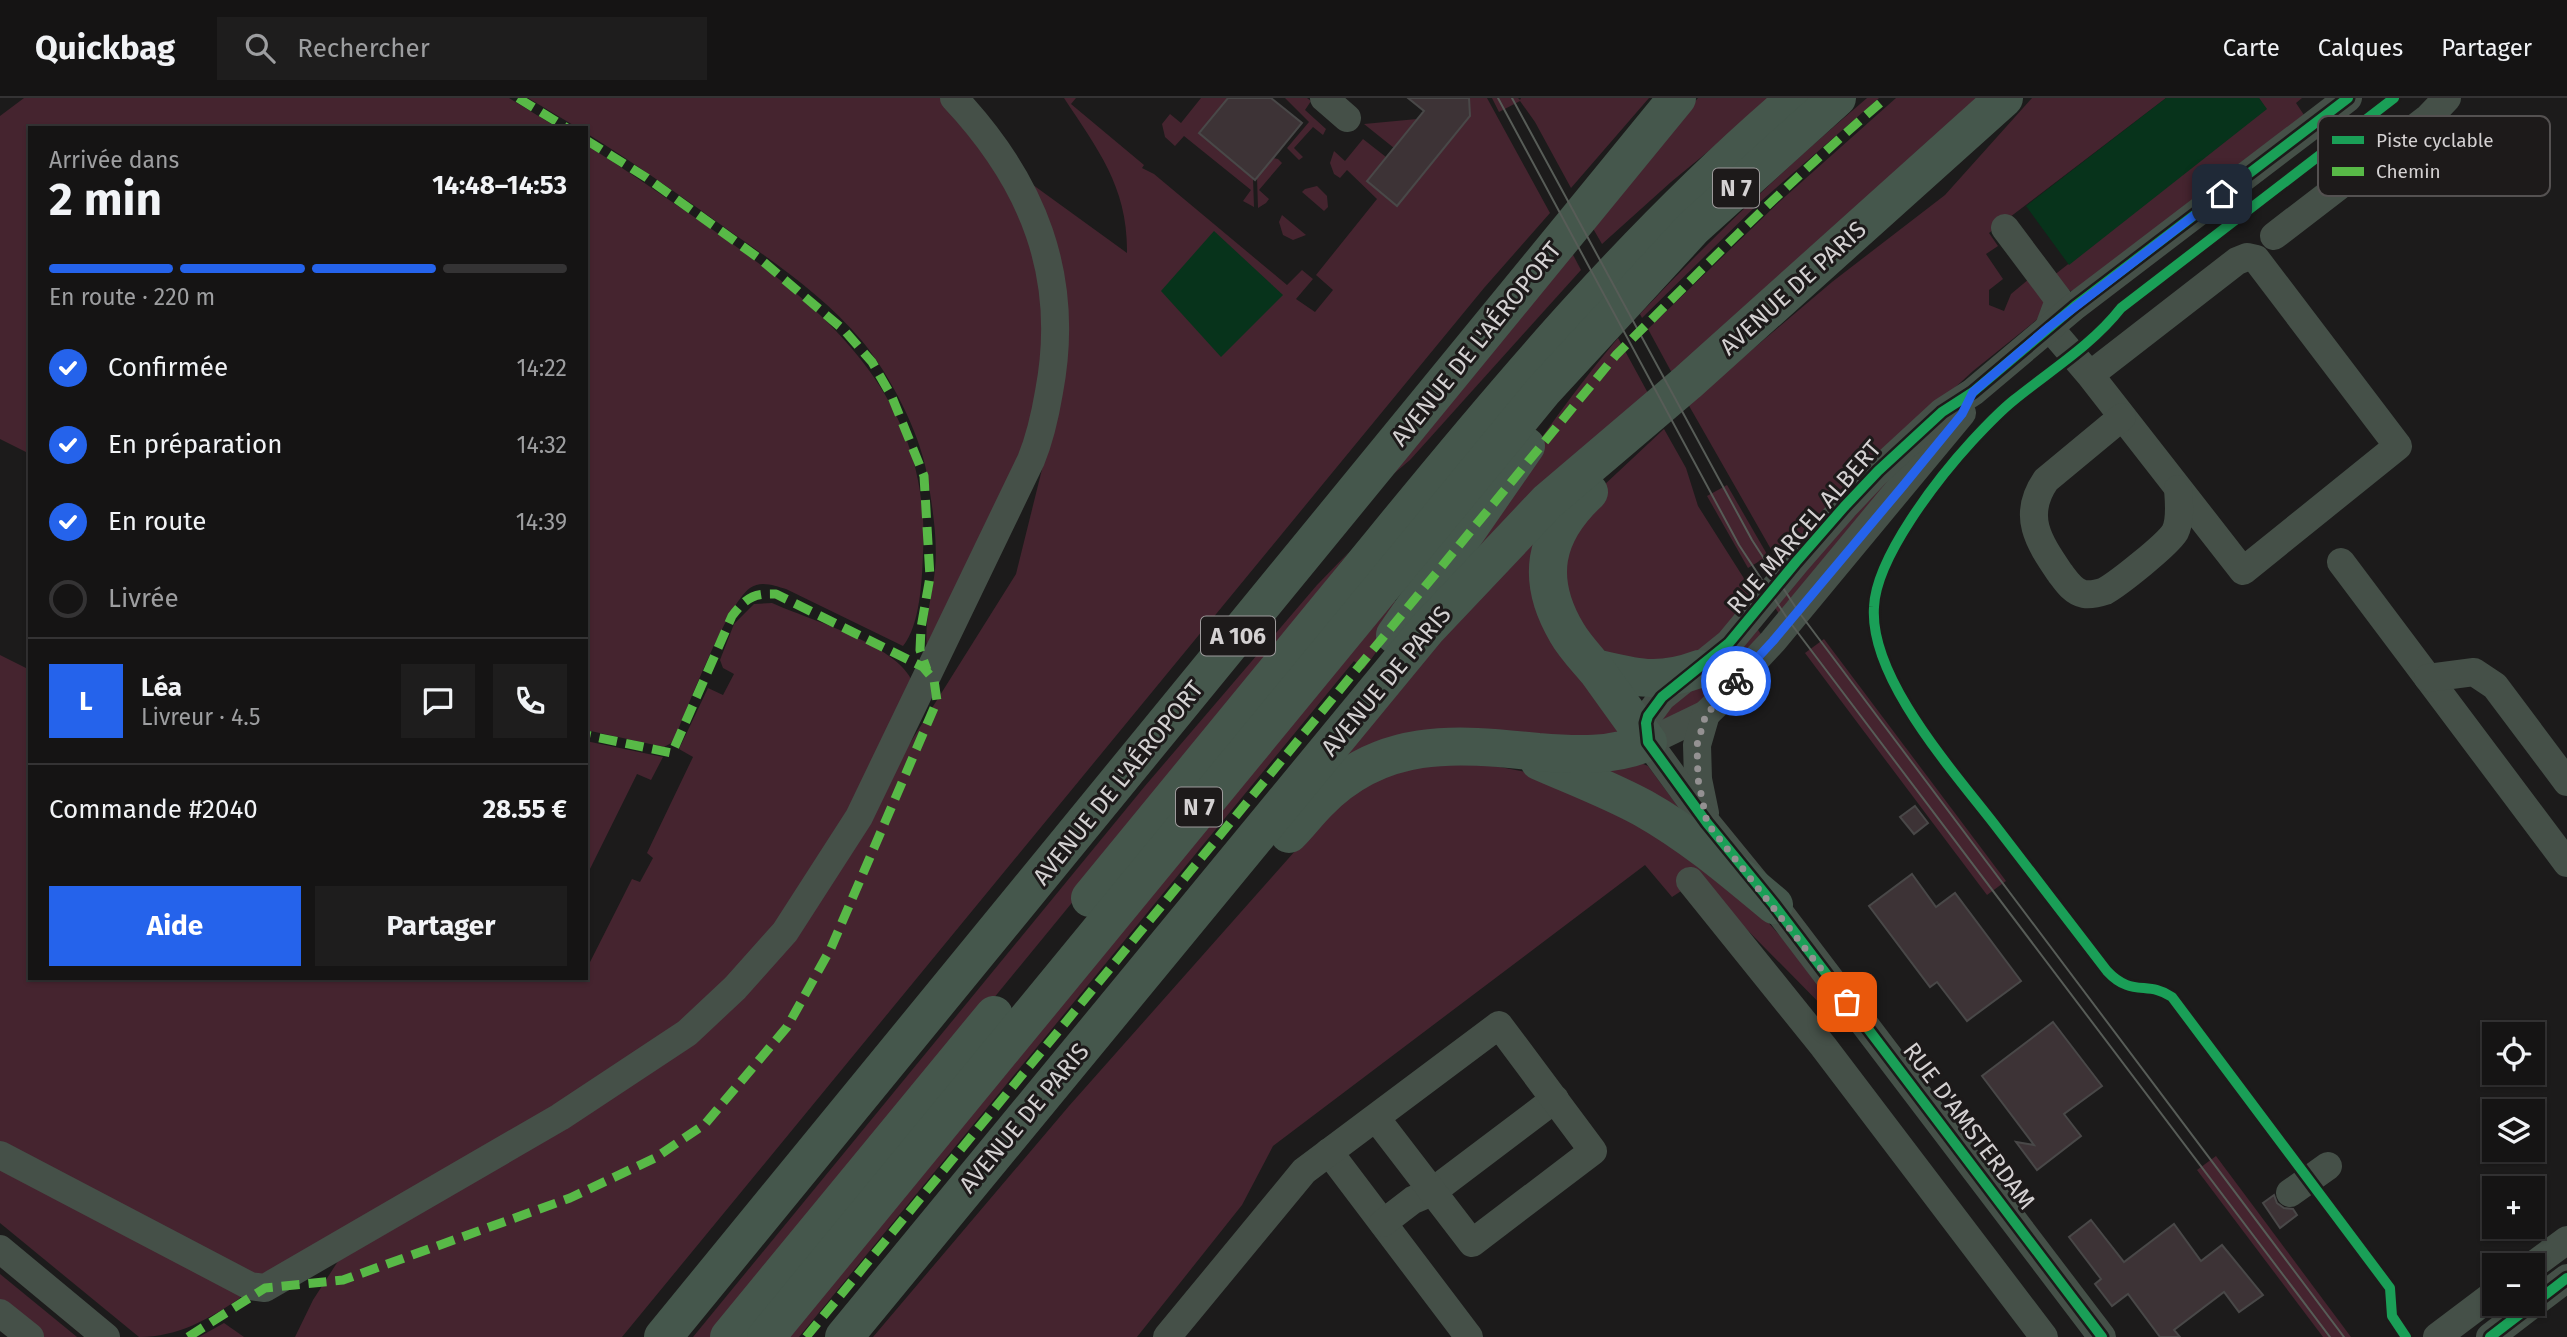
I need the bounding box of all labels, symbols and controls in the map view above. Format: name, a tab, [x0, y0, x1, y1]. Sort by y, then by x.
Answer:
search box	[217, 17, 707, 80]
text: Quickbag	[35, 28, 175, 68]
icon: search	[241, 29, 279, 67]
text: Rechercher	[297, 33, 430, 64]
text: Carte	[2223, 34, 2280, 62]
text: Calques	[2318, 34, 2403, 62]
text: Partager	[2441, 34, 2532, 62]
legend	[2318, 116, 2550, 196]
text: Piste cyclable	[2376, 129, 2494, 152]
text: Arrivée dans	[49, 146, 179, 174]
text: Chemin	[2376, 160, 2441, 183]
pin	[2192, 164, 2252, 224]
road number: N 7	[1713, 169, 1759, 208]
text: 14:48–14:53	[432, 170, 567, 201]
text: 2 min	[49, 172, 162, 227]
icon: home	[2203, 175, 2241, 213]
street label: AVENUE DE PARIS	[1714, 215, 1872, 361]
street label: AVENUE DE L'AÉROPORT	[1384, 235, 1567, 452]
text: En route · 220 m	[49, 283, 215, 311]
icon: check	[49, 349, 87, 387]
text: Confirmée	[108, 352, 228, 383]
text: 14:22	[517, 354, 567, 382]
icon: check	[49, 426, 87, 464]
text: En préparation	[108, 429, 282, 460]
text: 14:32	[516, 431, 567, 459]
street label: RUE MARCEL ALBERT	[1721, 434, 1887, 619]
icon: check	[49, 503, 87, 541]
text: En route	[108, 506, 207, 537]
text: 14:39	[516, 508, 567, 536]
text: Livrée	[108, 583, 179, 614]
street label: AVENUE DE PARIS	[1315, 601, 1457, 761]
road number: A 106	[1201, 616, 1275, 656]
courier	[1701, 646, 1771, 716]
icon: bike	[1717, 662, 1755, 700]
button: chat	[401, 664, 475, 738]
button: phone	[493, 664, 567, 738]
text: Léa	[141, 672, 182, 703]
street label: AVENUE DE L'AÉROPORT	[1026, 674, 1209, 891]
text: L	[79, 686, 93, 717]
text: Livreur · 4.5	[141, 703, 260, 731]
road number: N 7	[1176, 788, 1222, 827]
text: Commande #2040	[49, 794, 258, 825]
text: 28.55 €	[483, 794, 567, 825]
button: Aide	[49, 886, 301, 966]
button: Partager	[315, 886, 567, 966]
pin	[1817, 972, 1877, 1032]
icon: bag	[1828, 983, 1866, 1021]
map controls	[2482, 1022, 2545, 1316]
button: locate	[2482, 1022, 2545, 1085]
street label: RUE D'AMSTERDAM	[1897, 1037, 2041, 1215]
street label: AVENUE DE PARIS	[953, 1038, 1095, 1198]
button: layers	[2482, 1099, 2545, 1162]
button: +	[2482, 1176, 2545, 1239]
button: −	[2482, 1253, 2545, 1316]

